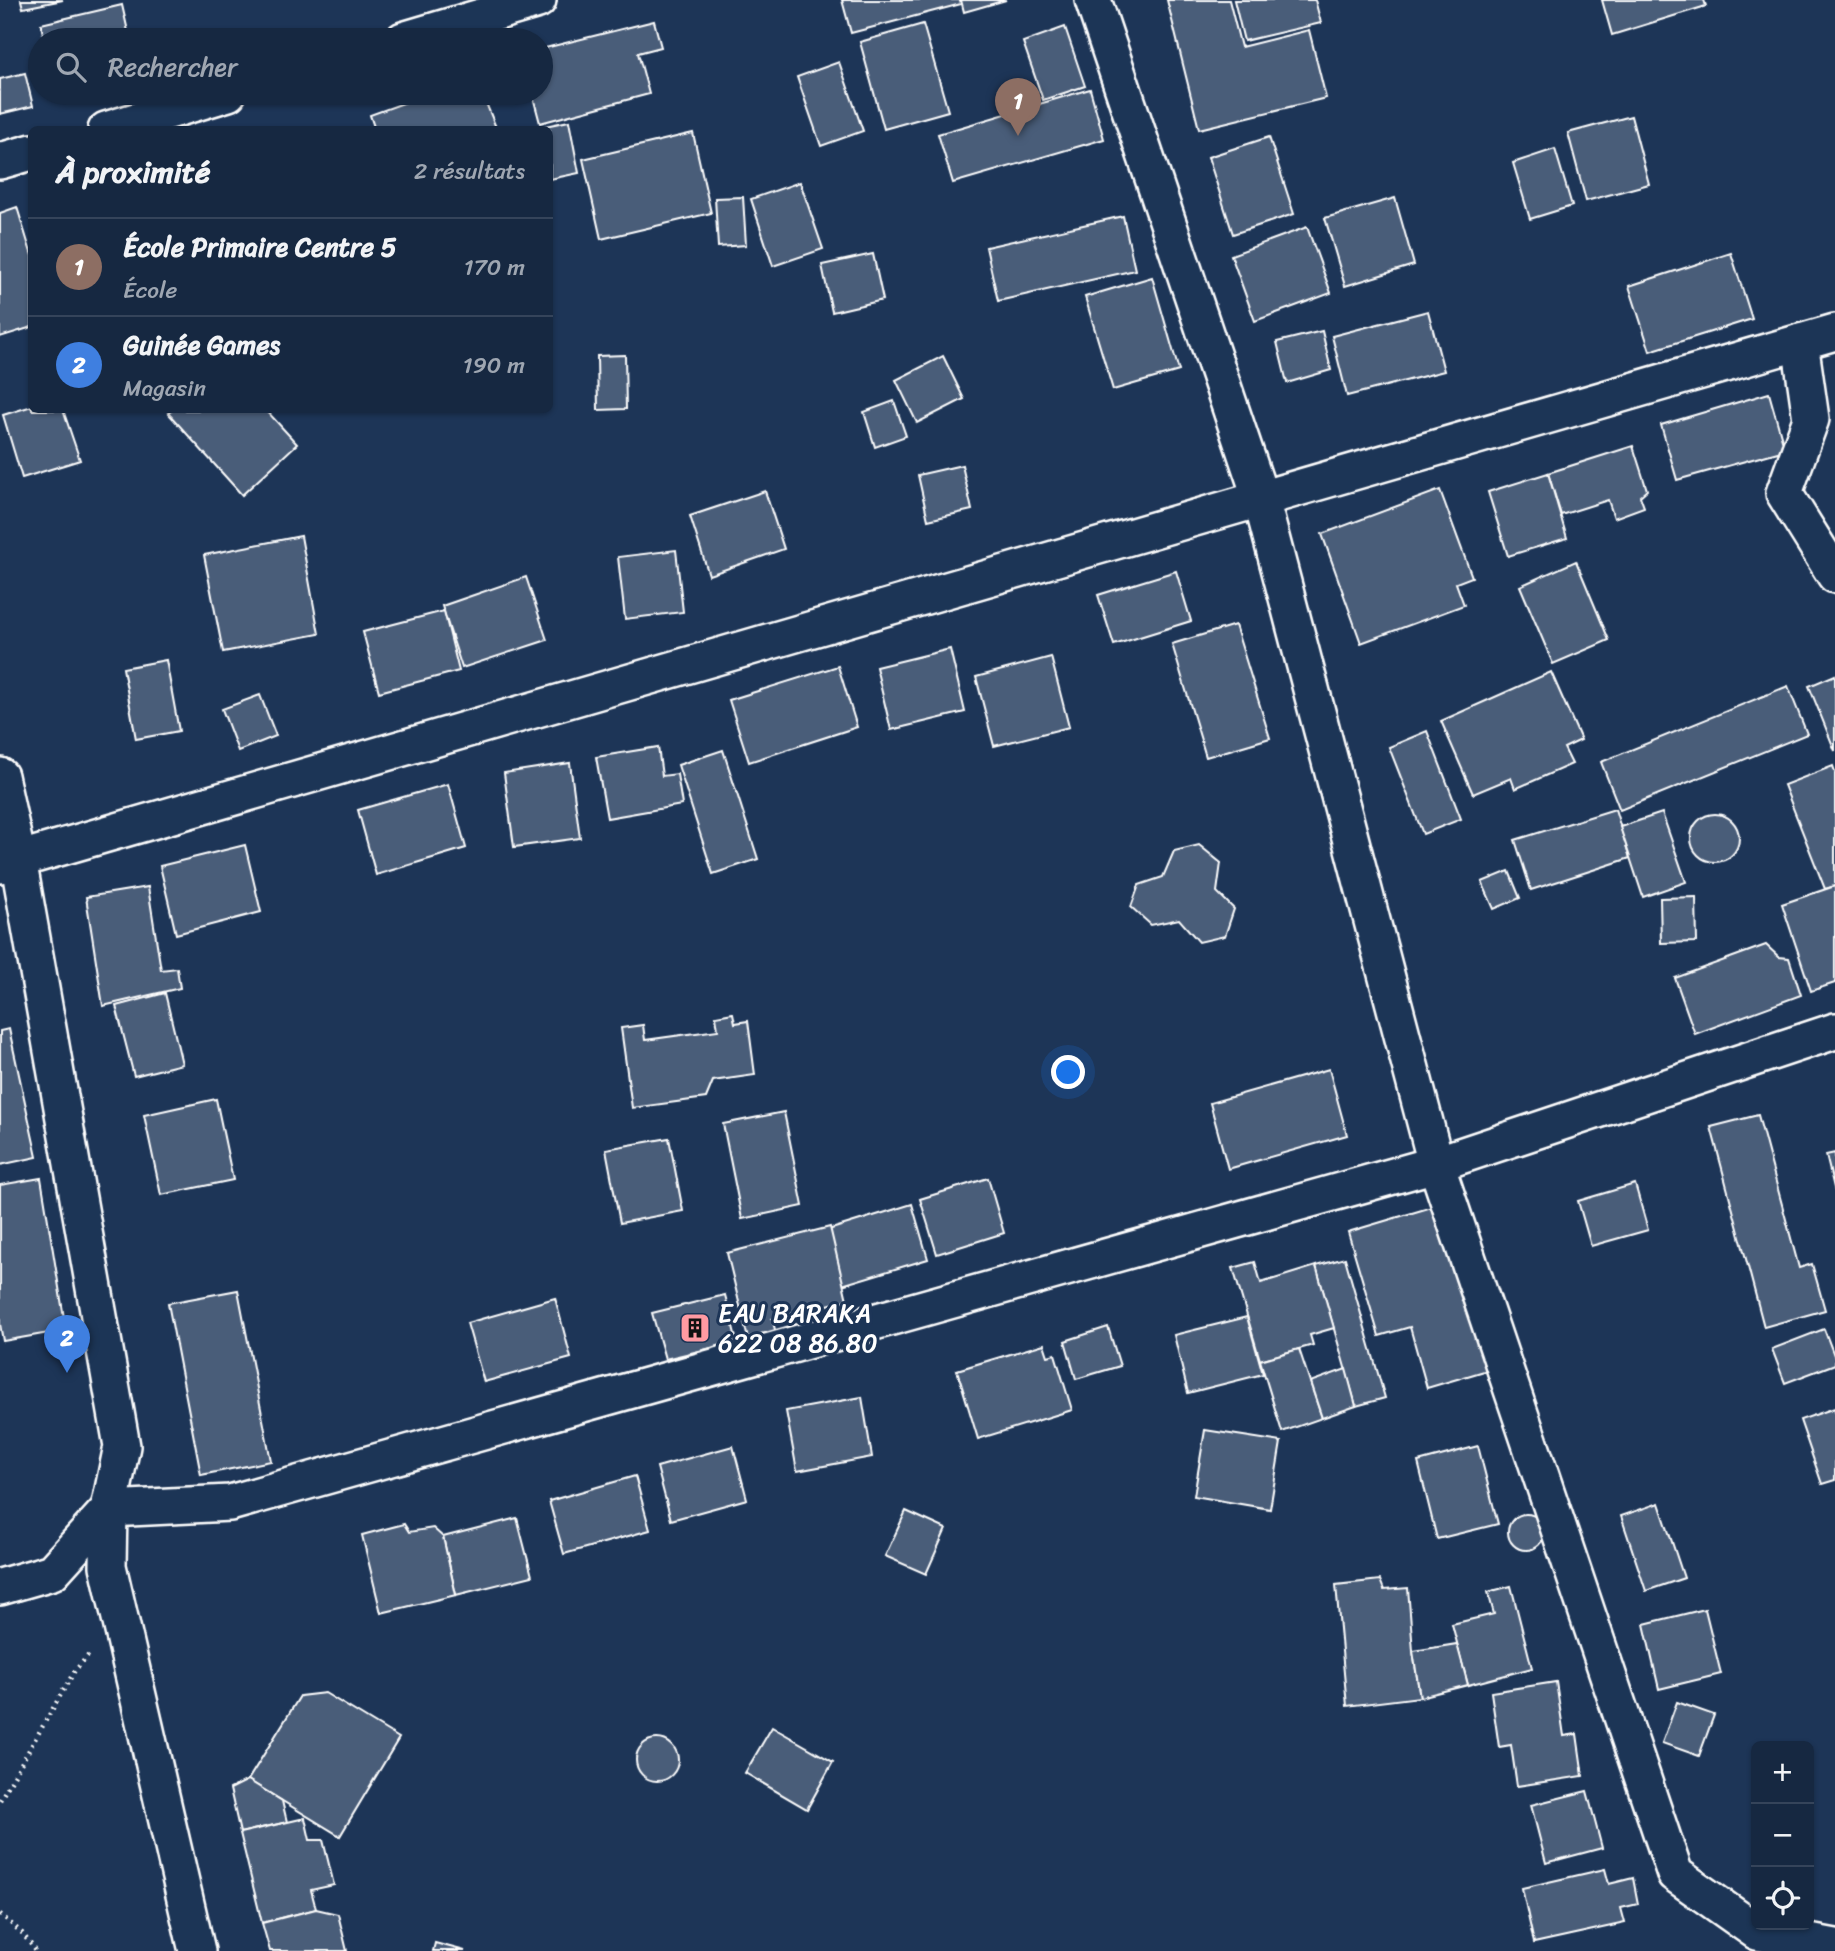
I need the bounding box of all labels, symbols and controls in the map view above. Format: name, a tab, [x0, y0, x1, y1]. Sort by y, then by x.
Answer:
search box	[28, 28, 553, 105]
text: Rechercher	[108, 44, 238, 90]
icon: search	[52, 48, 90, 86]
pin: 1	[995, 78, 1041, 136]
text: À proximité	[56, 145, 210, 199]
text: 2 résultats	[414, 151, 525, 192]
text: École Primaire Centre 5	[123, 224, 397, 270]
text: 1	[74, 247, 84, 288]
text: 170 m	[464, 247, 525, 288]
text: École	[123, 270, 177, 311]
text: Guinée Games	[123, 322, 280, 368]
text: 2	[72, 345, 86, 386]
text: 190 m	[463, 345, 525, 386]
text: Magasin	[123, 368, 206, 409]
your location	[1051, 1055, 1085, 1089]
place label: EAU BARAKA 622 08 86 80	[718, 1290, 878, 1366]
building icon: EAU BARAKA 622 08 86 80	[678, 1311, 712, 1345]
pin: 2	[44, 1315, 90, 1373]
map controls	[1751, 1741, 1814, 1930]
button: +	[1751, 1741, 1814, 1804]
button: −	[1751, 1804, 1814, 1867]
button: locate	[1751, 1867, 1814, 1930]

